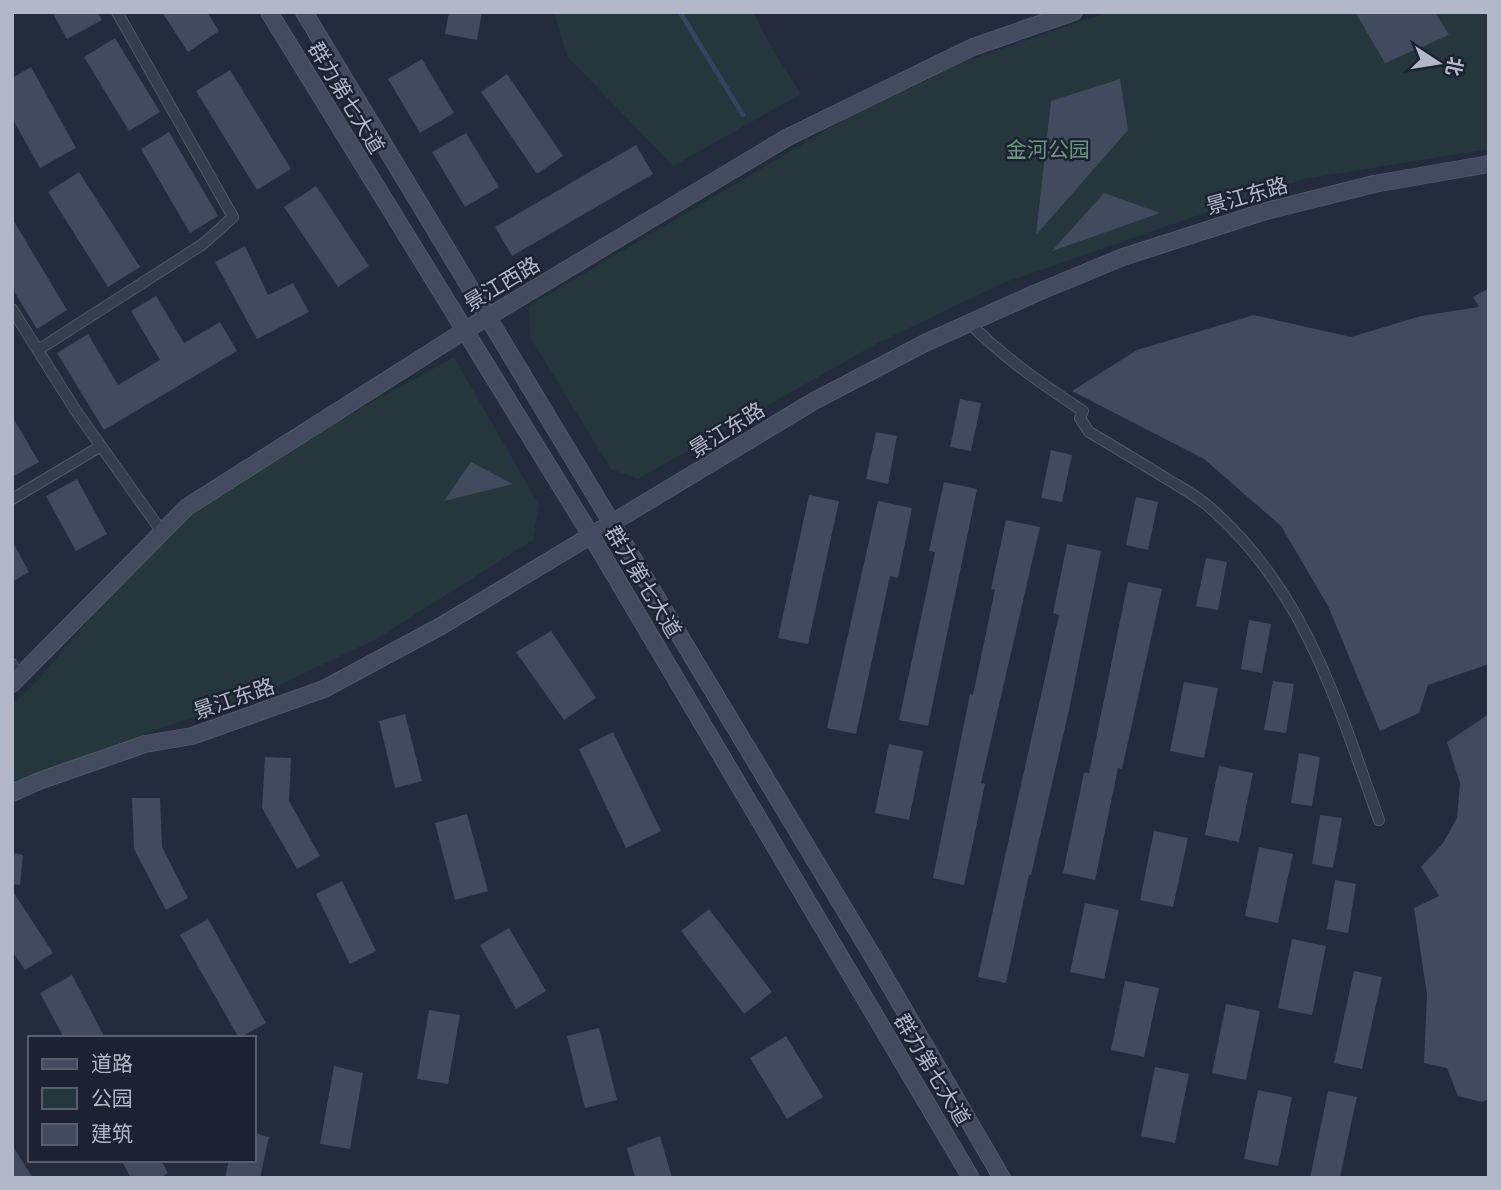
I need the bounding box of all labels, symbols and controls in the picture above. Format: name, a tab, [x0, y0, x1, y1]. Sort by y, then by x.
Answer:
north arrow	[1403, 28, 1473, 98]
street label: 群力第七大道	[302, 37, 390, 159]
text: 北	[1440, 55, 1467, 78]
park label: 金河公园	[1006, 137, 1090, 163]
street label: 景江东路	[1203, 172, 1291, 220]
street label: 景江西路	[459, 251, 545, 317]
street label: 景江东路	[684, 397, 770, 463]
street label: 群力第七大道	[599, 521, 687, 643]
street label: 景江东路	[190, 673, 278, 725]
street label: 群力第七大道	[888, 1009, 976, 1131]
legend	[28, 1036, 256, 1162]
text: 道路	[91, 1051, 133, 1077]
text: 公园	[91, 1086, 133, 1112]
text: 建筑	[91, 1121, 133, 1147]

